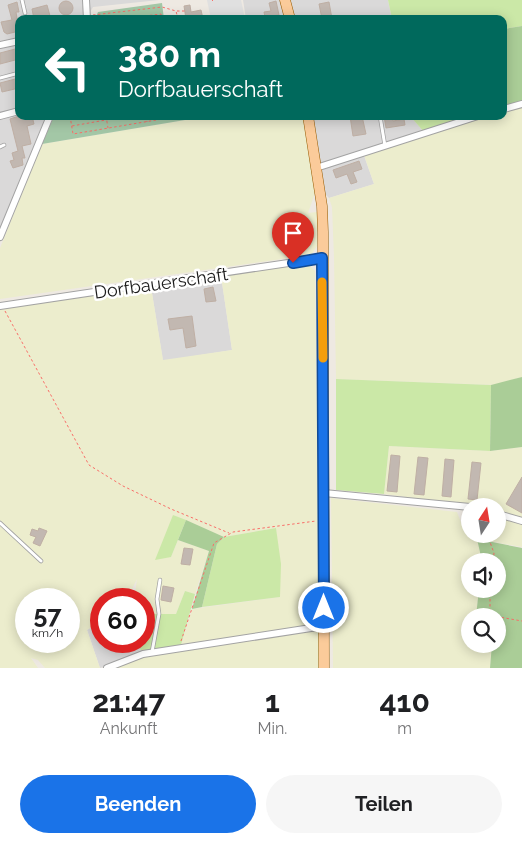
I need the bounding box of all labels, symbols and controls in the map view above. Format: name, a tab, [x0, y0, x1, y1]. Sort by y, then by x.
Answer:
text: 380 m	[118, 34, 221, 75]
icon: left	[35, 35, 100, 100]
text: Dorfbauerschaft	[118, 76, 283, 102]
pin	[272, 212, 314, 263]
icon: arrive	[279, 219, 307, 247]
street label: Dorfbauerschaft	[93, 263, 229, 303]
north arrow	[461, 498, 506, 542]
map controls	[461, 498, 506, 653]
button: sound	[461, 553, 506, 598]
position arrow	[297, 581, 349, 633]
speed limit sign: 60	[90, 588, 155, 653]
text: 57	[34, 599, 61, 629]
button: search	[461, 608, 506, 653]
text: km/h	[32, 626, 63, 640]
text: 21:47	[92, 684, 165, 719]
text: 1	[265, 684, 280, 719]
text: 410	[379, 684, 430, 719]
text: Ankunft	[100, 719, 158, 738]
text: Min.	[257, 719, 287, 738]
text: m	[397, 719, 412, 738]
button: Beenden	[20, 775, 256, 833]
button: Teilen	[266, 775, 502, 833]

